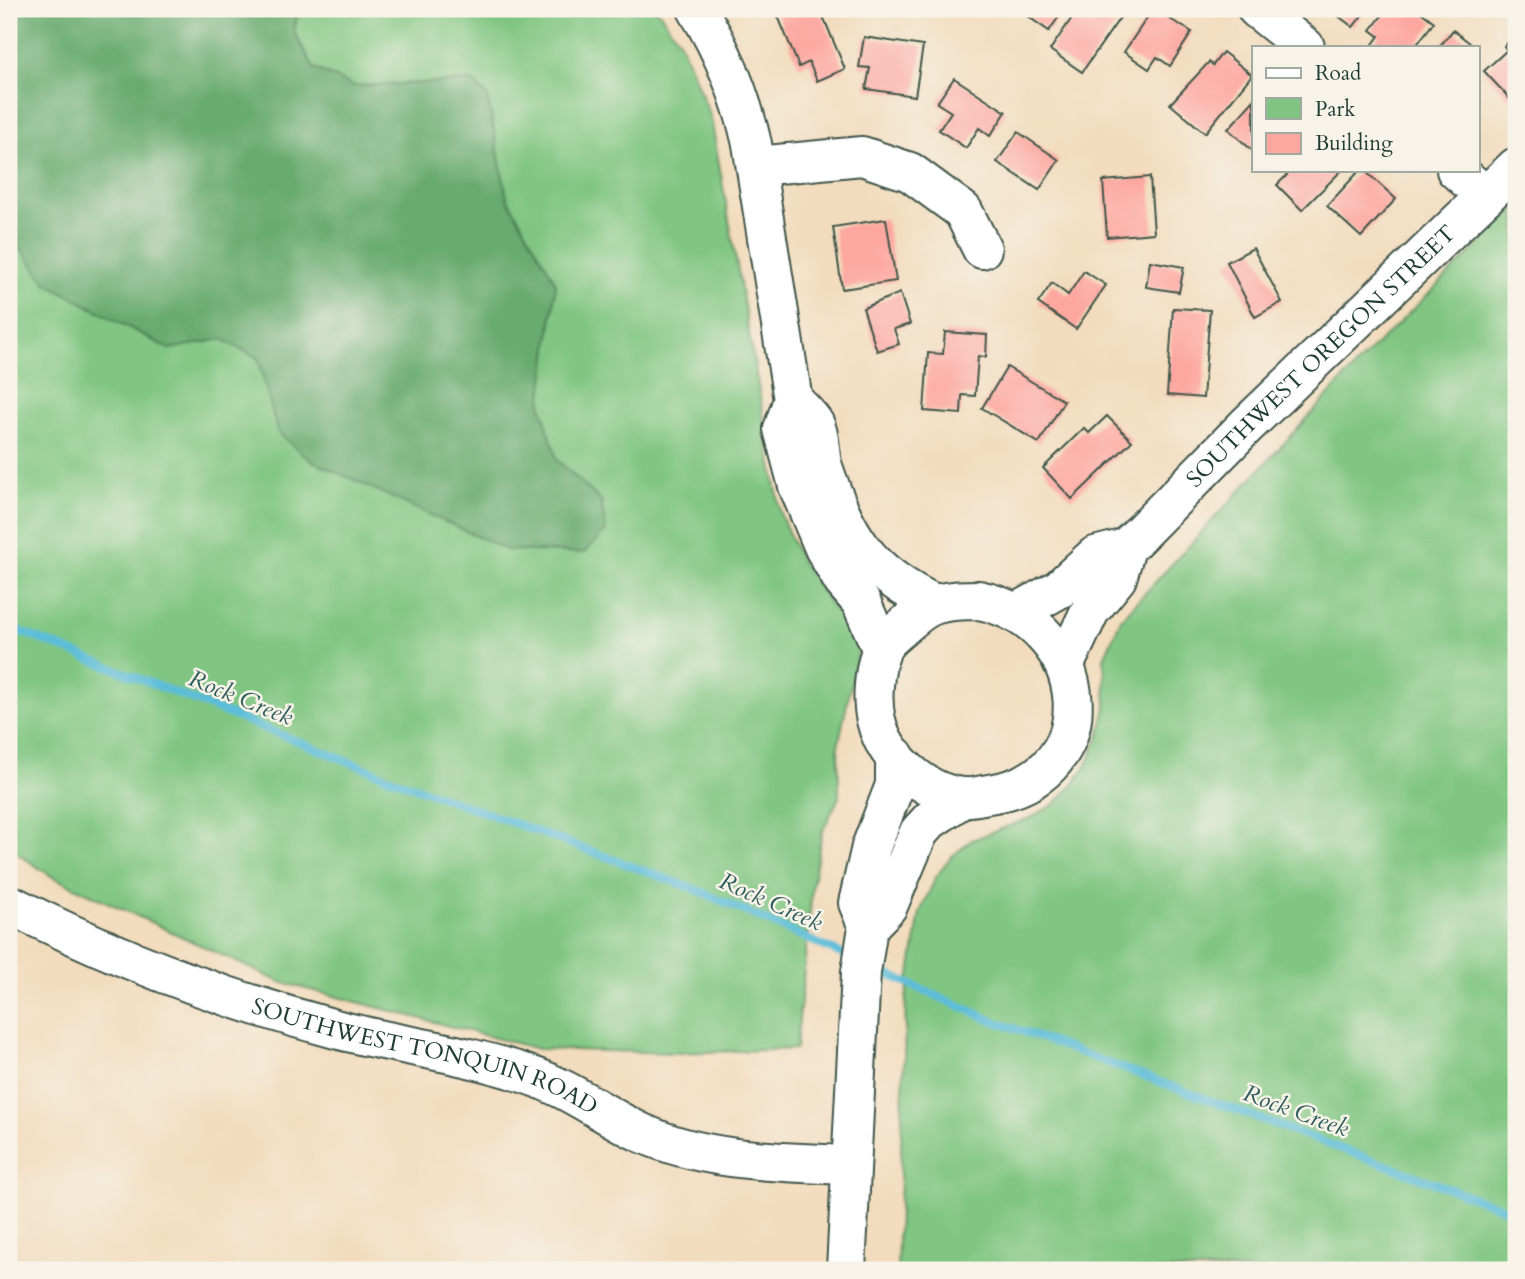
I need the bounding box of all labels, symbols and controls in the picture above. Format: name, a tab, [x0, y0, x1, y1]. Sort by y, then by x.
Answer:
legend	[1252, 46, 1480, 172]
text: Road	[1315, 59, 1361, 88]
text: Park	[1315, 95, 1356, 124]
text: Building	[1315, 129, 1393, 158]
street label: SOUTHWEST OREGON STREET	[1179, 218, 1462, 494]
water label: Rock Creek	[184, 662, 298, 734]
water label: Rock Creek	[714, 865, 828, 939]
street label: SOUTHWEST TONQUIN ROAD	[248, 990, 604, 1121]
water label: Rock Creek	[1239, 1077, 1353, 1145]

